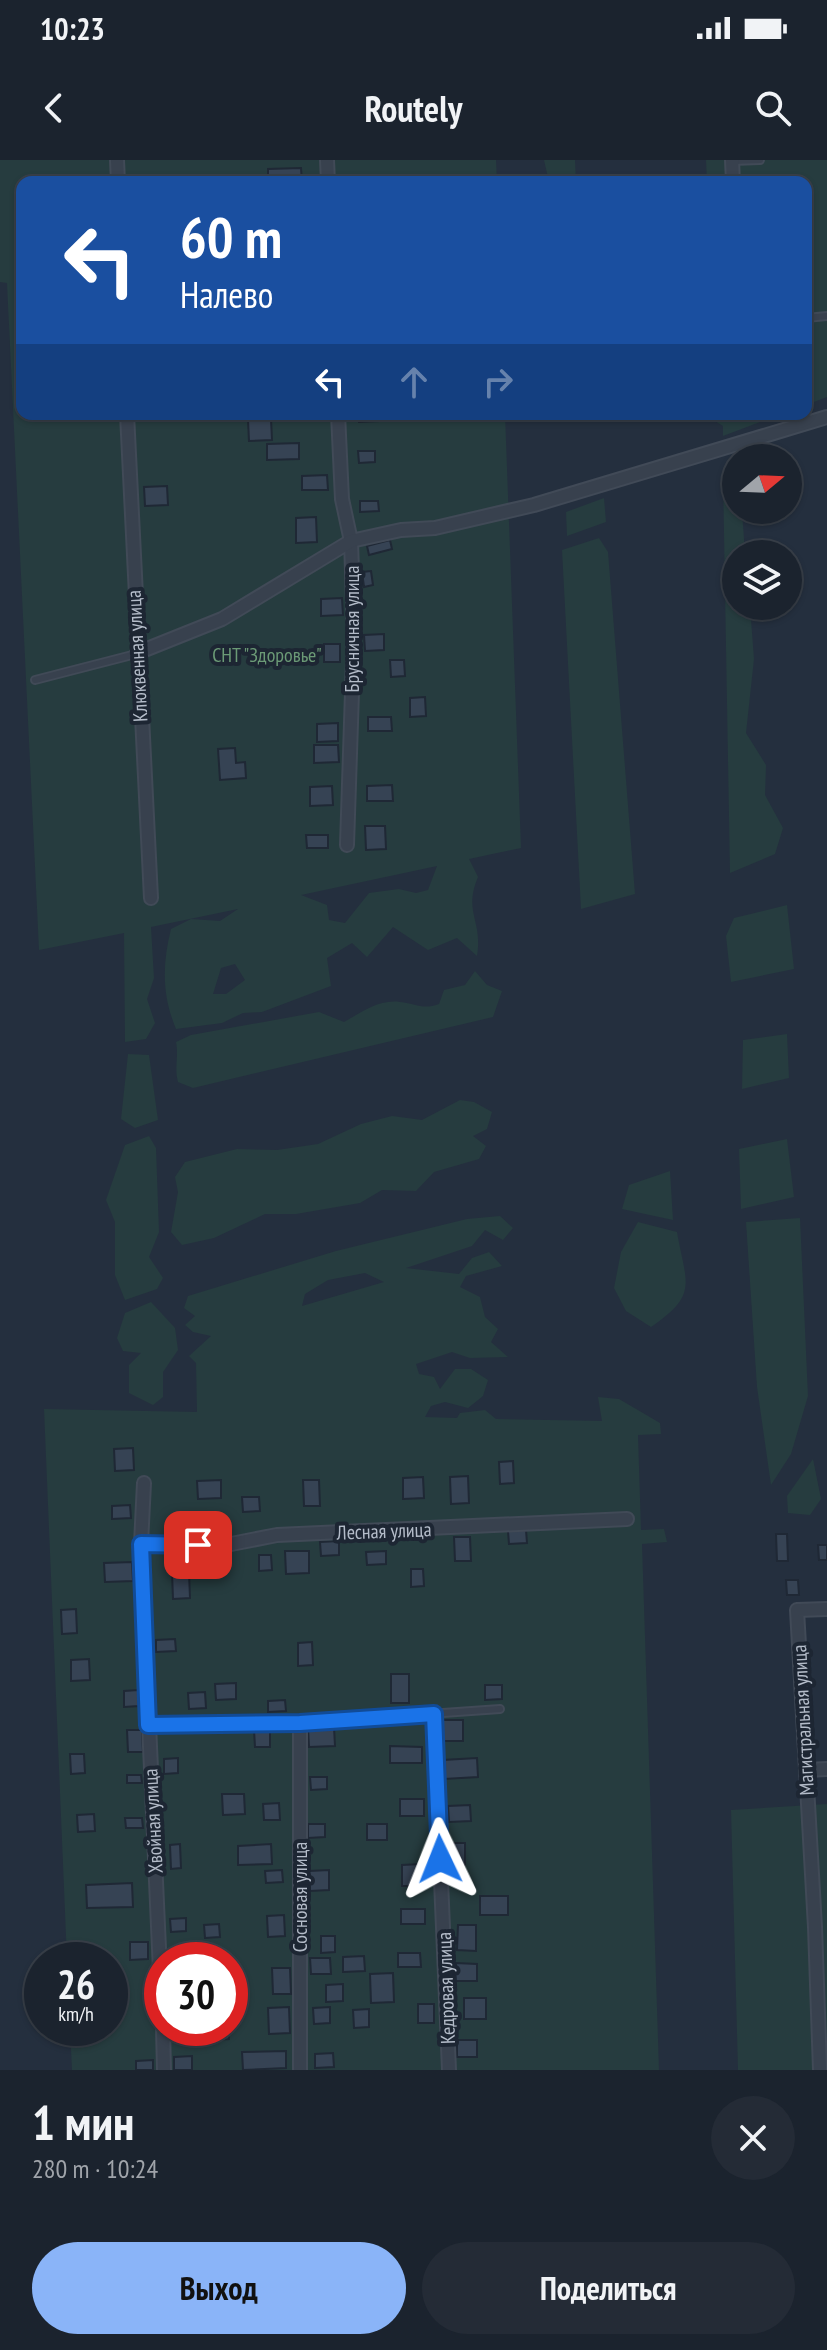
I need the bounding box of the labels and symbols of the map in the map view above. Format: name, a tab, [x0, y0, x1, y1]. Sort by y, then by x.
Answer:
north arrow	[722, 444, 802, 524]
street label: Брусничная улица	[339, 566, 365, 692]
street label: Клюквенная улица	[121, 590, 153, 722]
park label: СНТ "Здоровье"	[212, 642, 322, 668]
pin	[164, 1511, 232, 1579]
street label: Лесная улица	[335, 1516, 432, 1546]
street label: Магистральная улица	[786, 1644, 820, 1796]
street label: Хвойная улица	[137, 1768, 169, 1874]
position arrow	[398, 1817, 482, 1901]
street label: Сосновая улица	[287, 1842, 313, 1952]
street label: Кедровая улица	[431, 1932, 461, 2044]
speed limit sign: 30	[144, 1942, 248, 2046]

